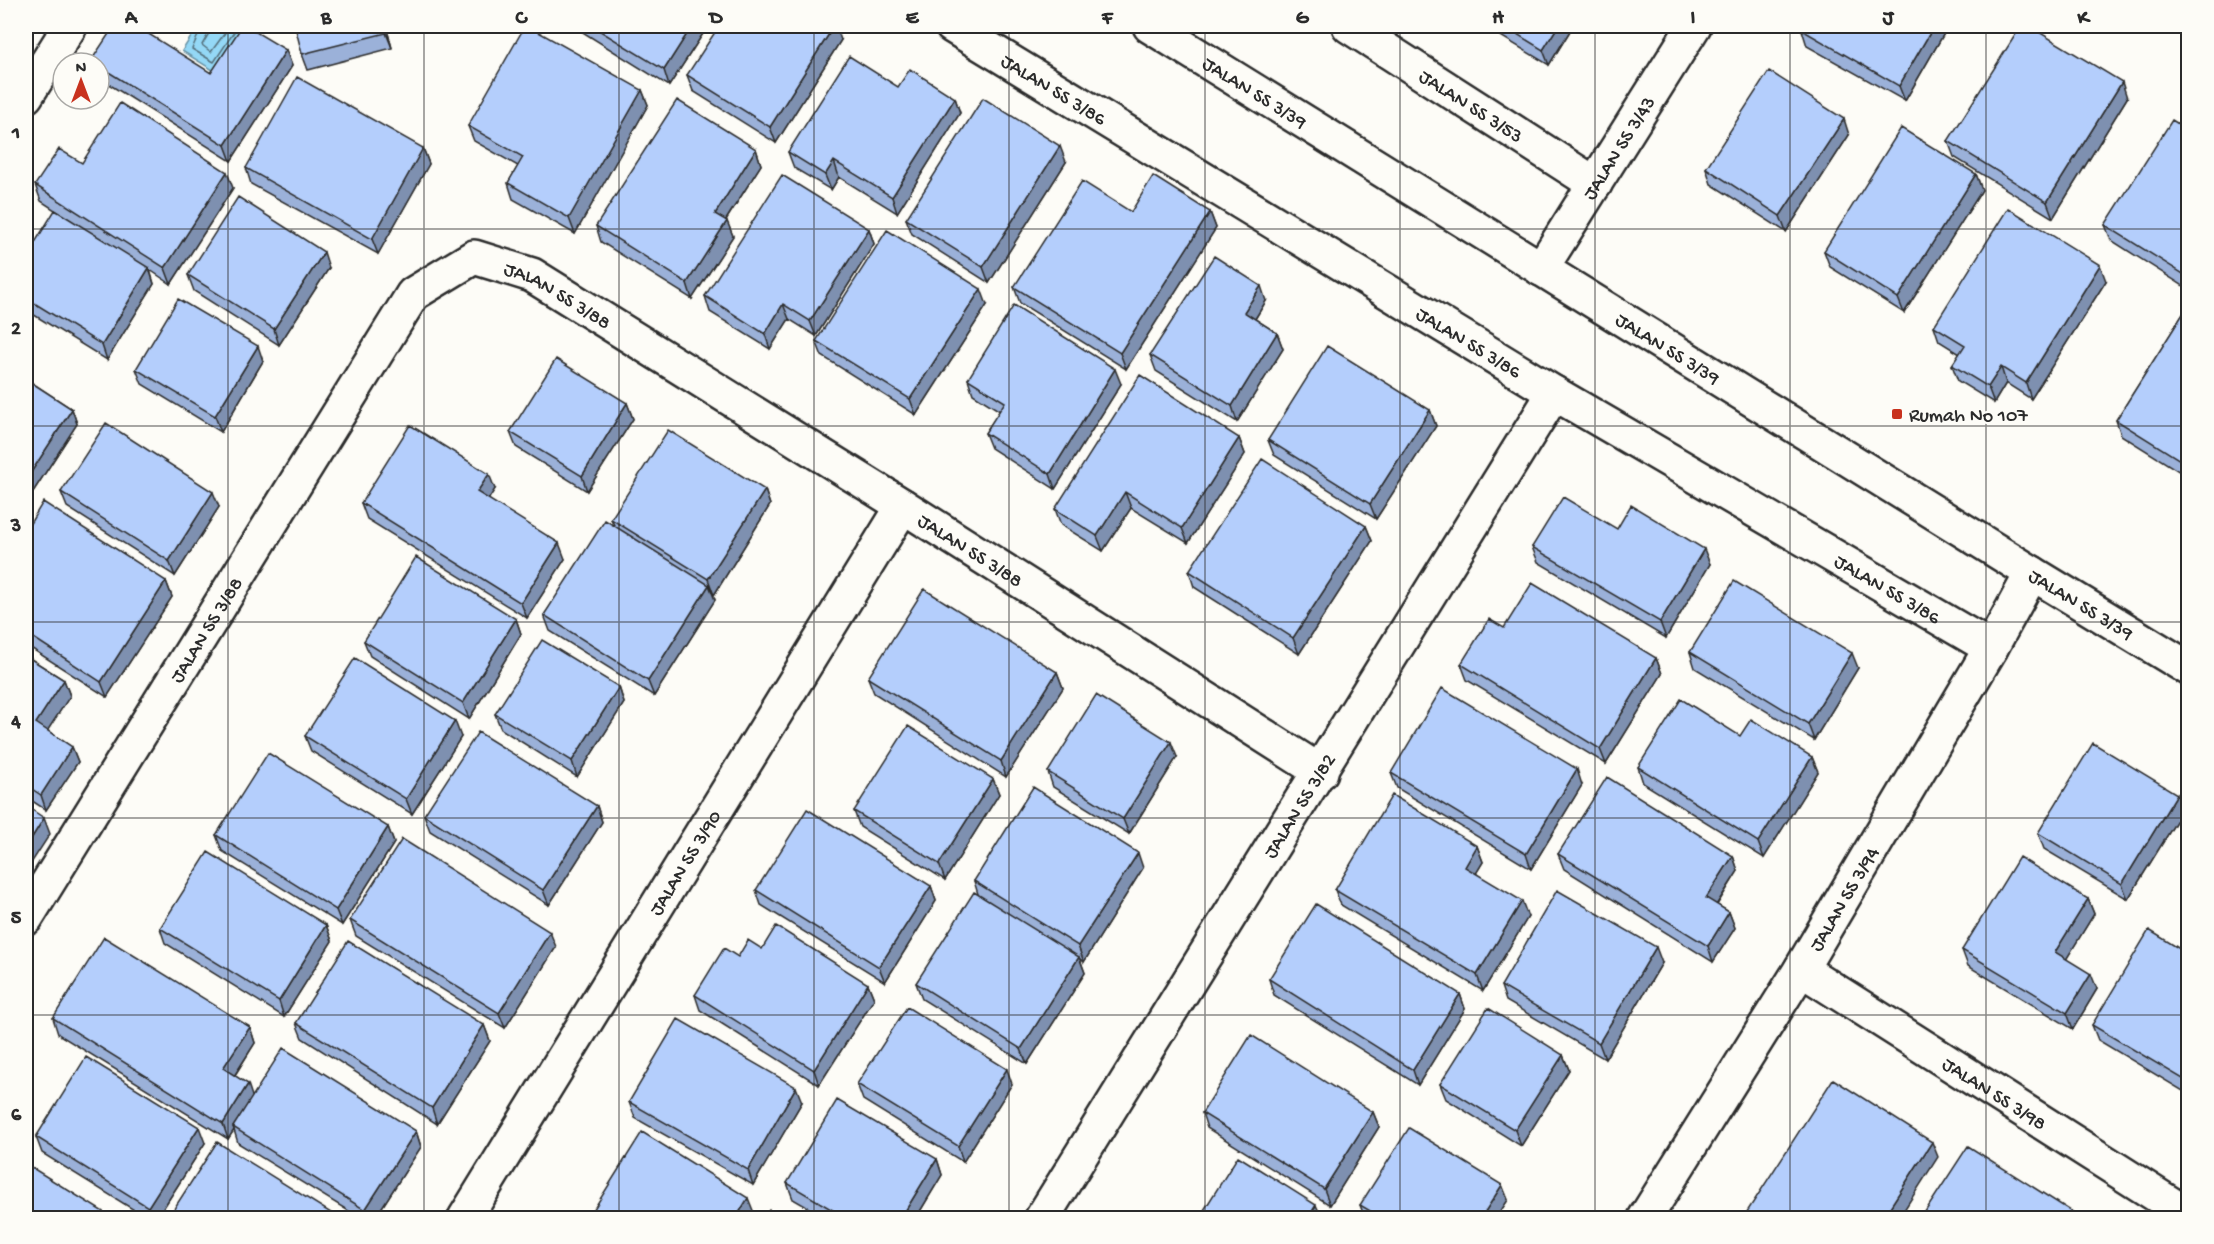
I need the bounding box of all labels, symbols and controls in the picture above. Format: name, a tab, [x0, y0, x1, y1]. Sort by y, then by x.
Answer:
text: A	[124, 8, 139, 31]
text: B	[320, 8, 332, 31]
text: C	[515, 8, 529, 31]
text: D	[707, 8, 723, 31]
text: E	[906, 8, 920, 31]
text: F	[1101, 8, 1114, 31]
text: G	[1296, 8, 1310, 31]
text: H	[1492, 8, 1504, 31]
text: I	[1691, 8, 1696, 31]
text: J	[1882, 8, 1895, 31]
text: K	[2076, 8, 2091, 31]
north arrow	[51, 51, 111, 111]
street label: JALAN SS 3/86	[996, 51, 1110, 133]
street label: JALAN SS 3/39	[1197, 53, 1310, 135]
text: N	[76, 60, 87, 79]
street label: JALAN SS 3/53	[1414, 66, 1526, 150]
street label: JALAN SS 3/43	[1580, 93, 1662, 205]
text: 1	[11, 123, 20, 146]
street label: JALAN SS 3/88	[501, 259, 614, 336]
street label: JALAN SS 3/86	[1411, 304, 1525, 386]
street label: JALAN SS 3/39	[1610, 310, 1723, 391]
text: 2	[11, 319, 21, 342]
place label: Rumah No 107	[1909, 406, 2028, 429]
marker: Rumah No 107	[1890, 407, 1904, 421]
street label: JALAN SS 3/88	[912, 510, 1026, 594]
text: 3	[10, 516, 21, 539]
street label: JALAN SS 3/86	[1829, 551, 1944, 631]
street label: JALAN SS 3/39	[2023, 566, 2136, 647]
street label: JALAN SS 3/88	[167, 574, 250, 688]
text: 4	[10, 712, 21, 735]
street label: JALAN SS 3/82	[1260, 750, 1342, 863]
street label: JALAN SS 3/90	[646, 807, 728, 921]
street label: JALAN SS 3/94	[1806, 843, 1886, 956]
text: 5	[11, 908, 22, 931]
street label: JALAN SS 3/98	[1937, 1054, 2050, 1137]
text: 6	[11, 1105, 22, 1128]

